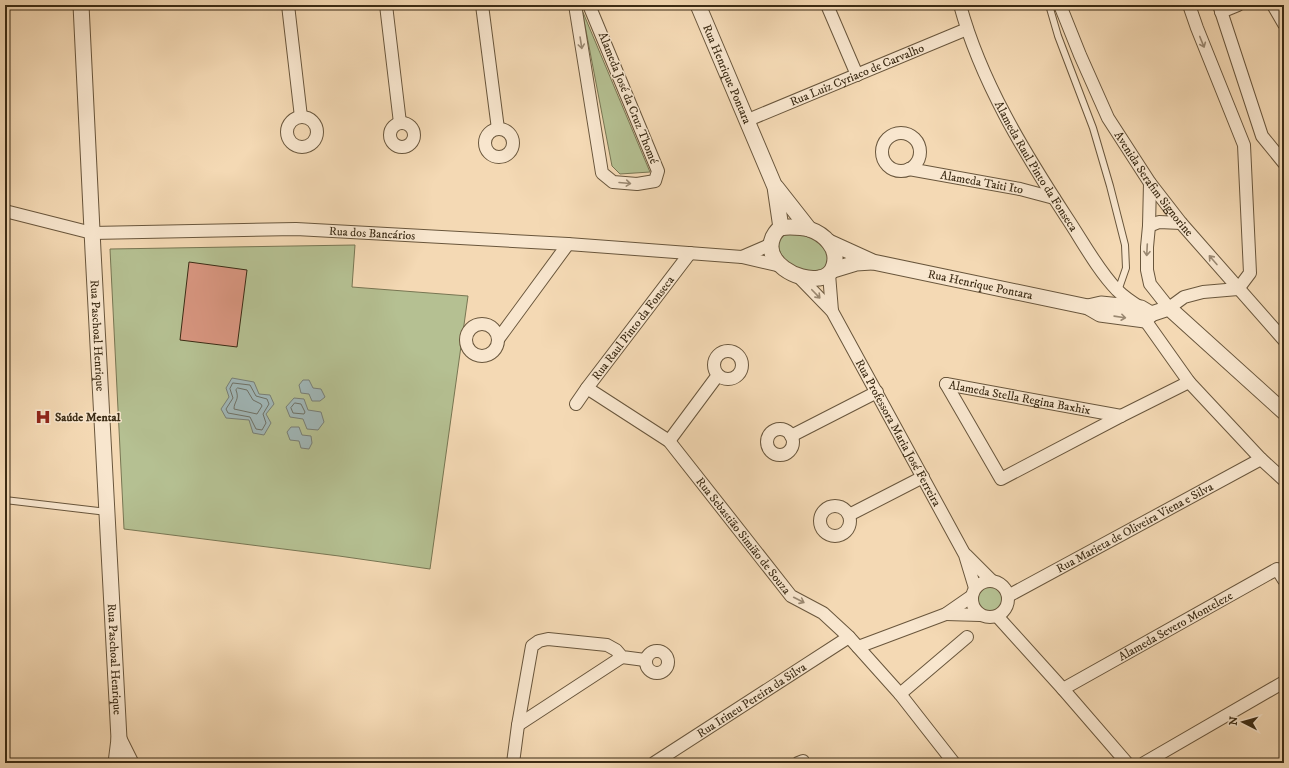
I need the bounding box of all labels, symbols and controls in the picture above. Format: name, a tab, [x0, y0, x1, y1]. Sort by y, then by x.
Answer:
street label: Rua Henrique Pontara	[700, 22, 755, 127]
street label: Alameda José da Cruz Thomé	[595, 30, 661, 166]
one-way arrow	[1199, 35, 1207, 47]
one-way arrow	[578, 36, 586, 49]
street label: Rua Luiz Cyriaco de Carvalho	[788, 40, 926, 109]
street label: Alameda Raul Pinto da Fonseca	[991, 98, 1082, 235]
street label: Avenida Serafim Signorine	[1111, 128, 1197, 239]
street label: Alameda Taiti Ito	[939, 167, 1025, 197]
one-way arrow	[618, 179, 631, 186]
street label: Rua dos Bancários	[328, 223, 416, 243]
one-way arrow	[1144, 243, 1151, 256]
one-way arrow	[1208, 254, 1217, 265]
street label: Rua Henrique Pontara	[927, 266, 1035, 303]
street label: Rua Raul Pinto da Fonseca	[588, 272, 678, 383]
street label: Rua Paschoal Henrique	[87, 279, 108, 392]
one-way arrow	[811, 289, 821, 299]
one-way arrow	[1113, 313, 1126, 321]
street label: Rua Professora Maria José Ferreira	[852, 357, 945, 510]
street label: Alameda Stella Regina Baxhix	[948, 377, 1092, 418]
hospital icon: Saúde Mental	[34, 408, 52, 426]
place label: Saúde Mental	[55, 410, 121, 425]
street label: Rua Sebastião Simião de Souza	[693, 474, 795, 598]
street label: Rua Marieta de Oliveira Viena e Silva	[1054, 478, 1216, 576]
street label: Alameda Severo Monteleze	[1116, 588, 1235, 664]
one-way arrow	[793, 597, 805, 605]
street label: Rua Paschoal Henrique	[104, 603, 125, 715]
street label: Rua Irineu Pereira da Silva	[694, 659, 810, 741]
north arrow	[1223, 702, 1263, 742]
text: N	[1227, 716, 1241, 726]

